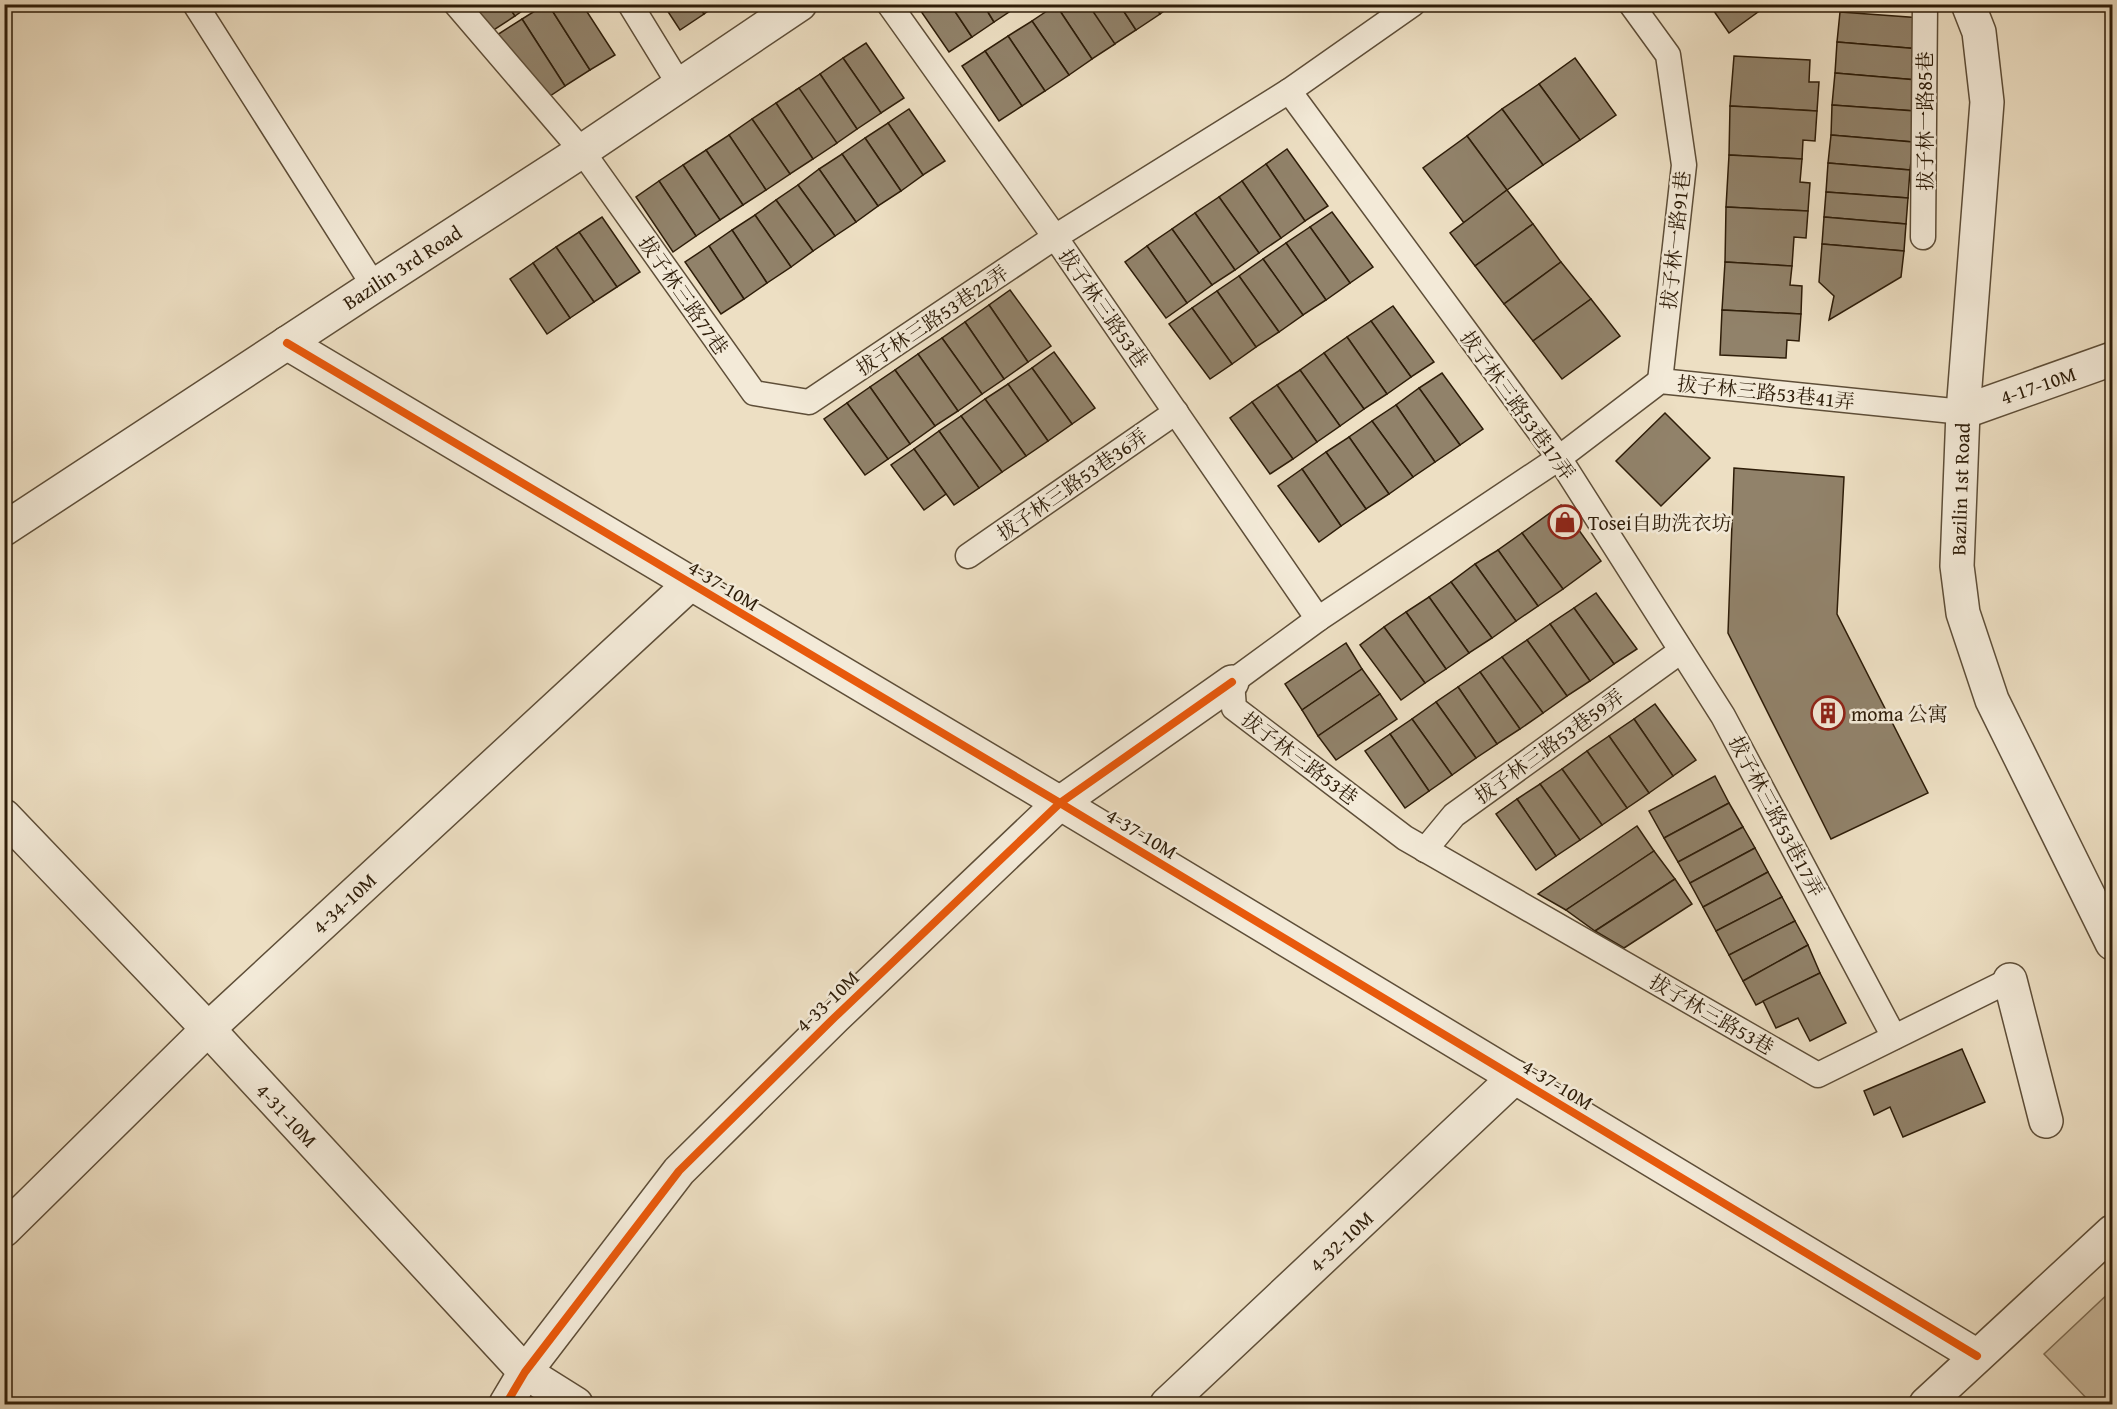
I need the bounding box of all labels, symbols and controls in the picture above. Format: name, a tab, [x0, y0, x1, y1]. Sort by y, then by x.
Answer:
street label: 拔子林一路85巷	[1910, 51, 1939, 191]
street label: 拔子林一路91巷	[1653, 169, 1697, 311]
street label: Bazilin 3rd Road	[337, 217, 467, 316]
street label: 拔子林三路77巷	[632, 230, 736, 360]
street label: 拔子林三路53巷	[1052, 243, 1156, 373]
street label: 拔子林三路53巷22弄	[850, 258, 1014, 382]
street label: 拔子林三路53巷17弄	[1454, 324, 1582, 486]
street label: 4-17-10M	[1996, 359, 2080, 411]
street label: 拔子林三路53巷41弄	[1676, 368, 1856, 416]
street label: 拔子林三路53巷36弄	[991, 421, 1153, 547]
street label: Bazilin 1st Road	[1943, 422, 1977, 556]
shop icon: Tosei自助洗衣坊	[1547, 504, 1583, 540]
place label: Tosei自助洗衣坊	[1588, 508, 1732, 537]
street label: 4-37-10M	[683, 552, 765, 618]
street label: 拔子林三路53巷59弄	[1468, 682, 1630, 810]
building icon: moma 公寓	[1810, 695, 1846, 731]
place label: moma 公寓	[1851, 699, 1948, 728]
street label: 拔子林三路53巷	[1236, 705, 1364, 811]
street label: 拔子林三路53巷17弄	[1722, 730, 1832, 902]
street label: 4-37-10M	[1101, 800, 1183, 866]
street label: 4-34-10M	[305, 866, 383, 940]
street label: 4-33-10M	[789, 963, 865, 1039]
street label: 拔子林三路53巷	[1644, 967, 1780, 1061]
street label: 4-37-10M	[1517, 1051, 1599, 1117]
street label: 4-31-10M	[250, 1076, 324, 1154]
street label: 4-32-10M	[1302, 1204, 1380, 1278]

